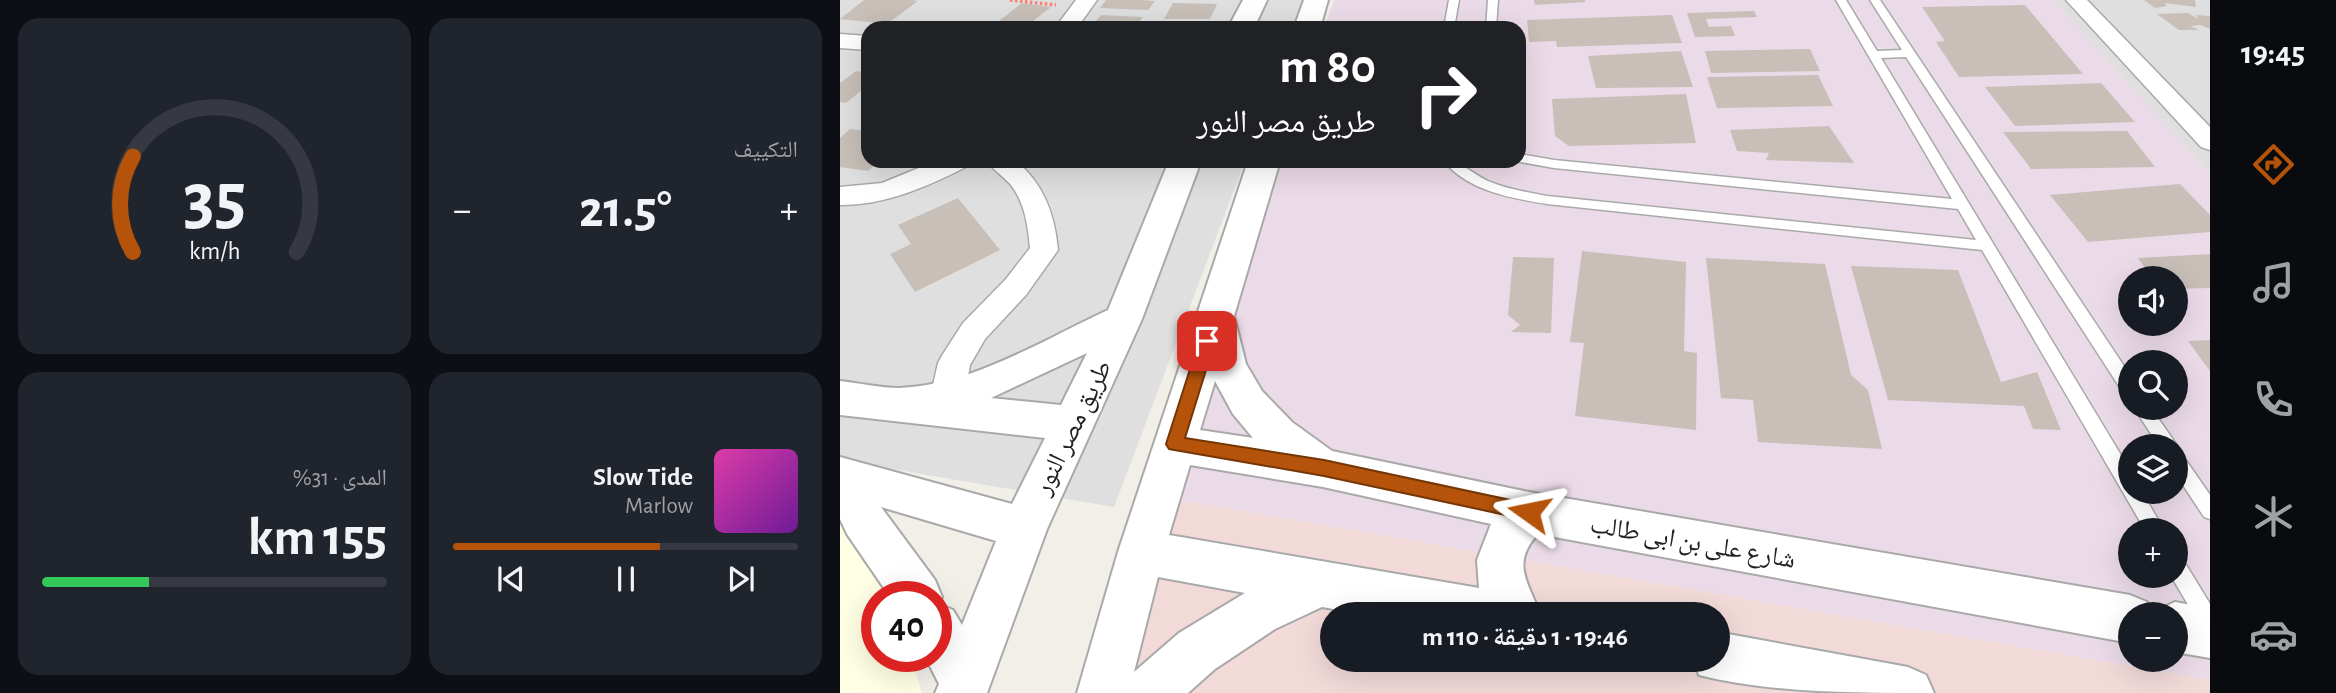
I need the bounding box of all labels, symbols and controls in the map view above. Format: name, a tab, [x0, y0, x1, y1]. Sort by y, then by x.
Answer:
text: 19:45	[2241, 37, 2305, 69]
text: 80 m	[1279, 43, 1376, 92]
icon: right	[1400, 49, 1491, 140]
text: طريق مصر النور	[1196, 106, 1376, 138]
text: التكييف	[733, 139, 798, 162]
icon: directions	[2249, 140, 2298, 189]
text: 35	[183, 164, 246, 237]
text: 21.5°	[579, 184, 672, 236]
text: −	[453, 192, 471, 230]
text: +	[780, 192, 798, 230]
text: km/h	[189, 239, 240, 264]
icon: music	[2249, 258, 2298, 307]
map controls	[2118, 266, 2188, 672]
button: sound	[2118, 266, 2188, 336]
pin	[1177, 311, 1237, 371]
icon: arrive	[1188, 322, 1226, 360]
button: search	[2118, 350, 2188, 420]
street label: طريق مصر النور	[1029, 356, 1118, 501]
icon: phone	[2249, 375, 2298, 424]
button: layers	[2118, 434, 2188, 504]
text: Slow Tide	[593, 464, 693, 490]
text: المدى · 31%	[293, 467, 387, 490]
position arrow	[1492, 475, 1566, 549]
icon: climate	[2249, 492, 2298, 541]
text: Marlow	[625, 495, 693, 518]
street label: شارع على بن ابى طالب	[1588, 511, 1798, 575]
text: 155 km	[248, 512, 387, 564]
button: +	[2118, 518, 2188, 588]
icon: previous	[492, 560, 530, 598]
icon: pause	[607, 560, 645, 598]
icon: next	[722, 560, 760, 598]
speed limit sign: 40	[861, 581, 952, 672]
button: −	[2118, 602, 2188, 672]
icon: car	[2249, 610, 2298, 659]
text: 19:46 · 1 دقيقة · 110 m	[1422, 624, 1628, 650]

